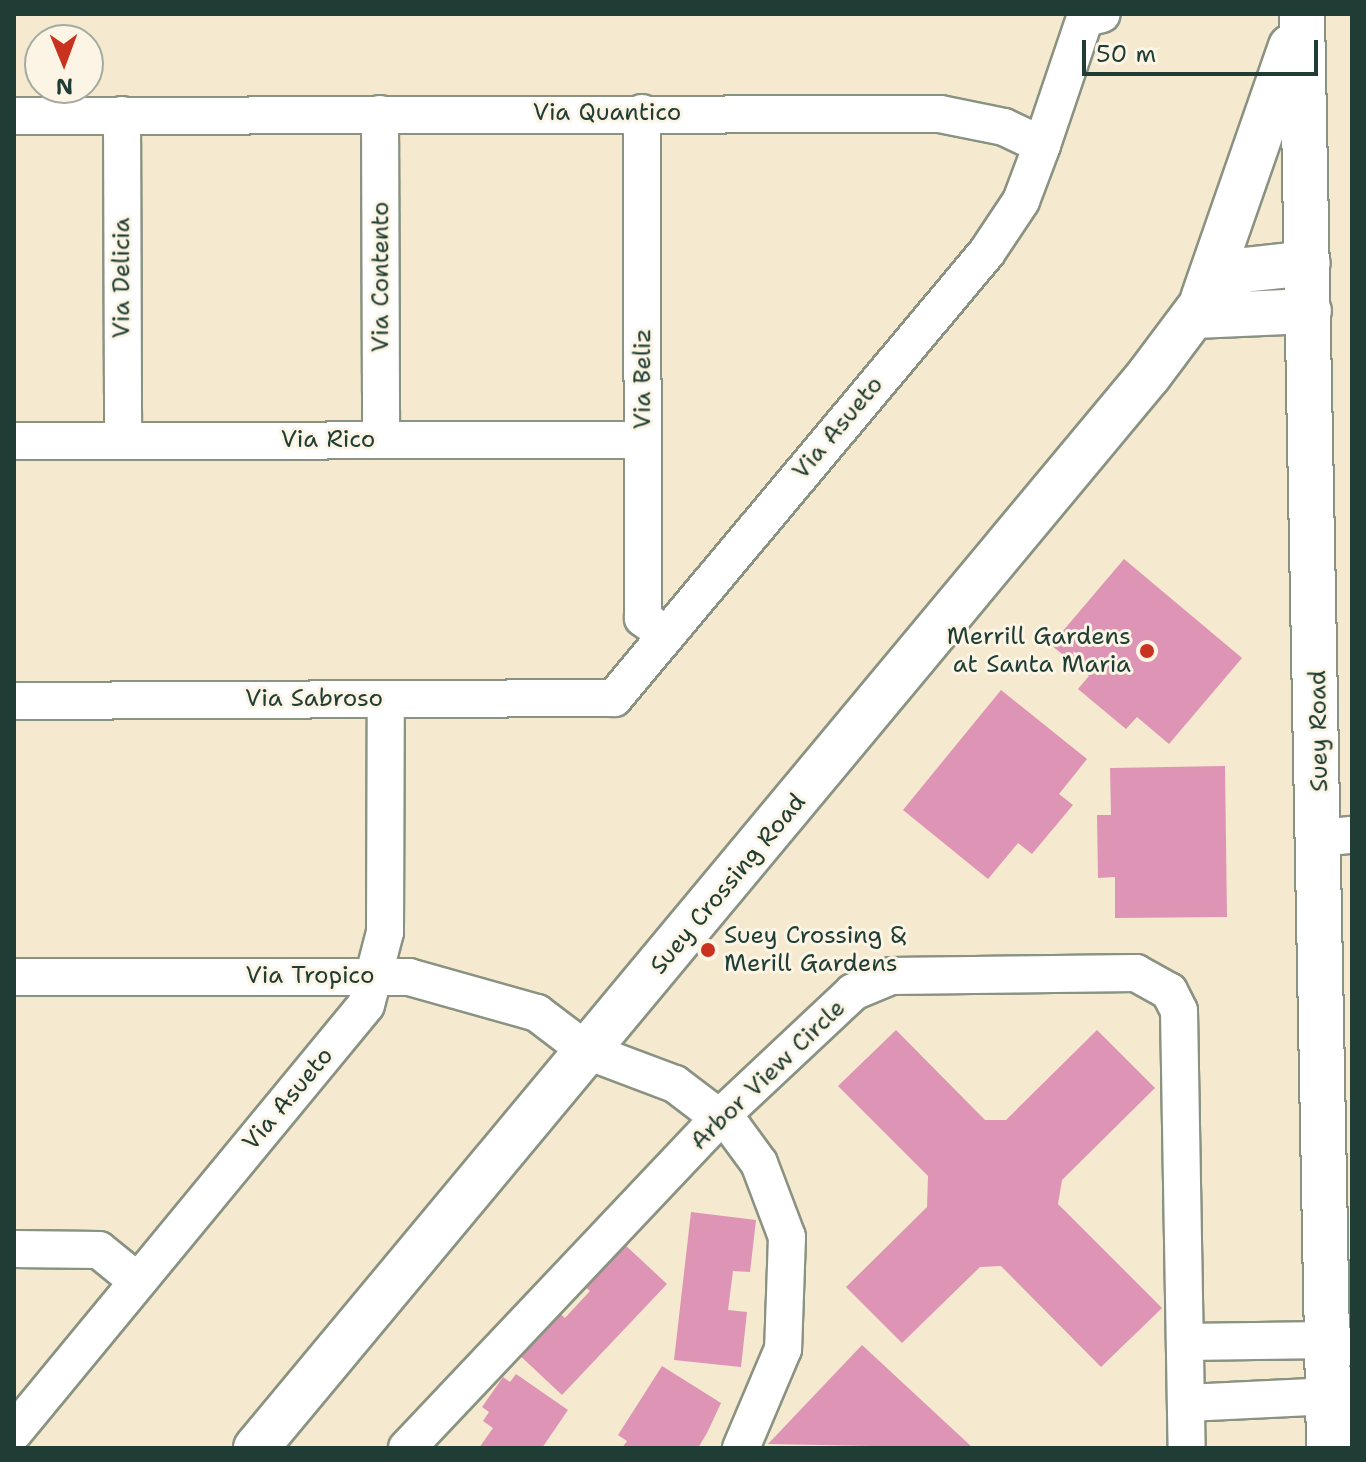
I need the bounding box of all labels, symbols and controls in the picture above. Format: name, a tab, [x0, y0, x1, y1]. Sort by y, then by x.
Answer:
north arrow	[24, 24, 104, 104]
scale bar	[1086, 24, 1322, 74]
text: 50 m	[1096, 38, 1156, 70]
text: N	[55, 72, 73, 101]
street label: Via Quantico	[533, 99, 681, 127]
street label: Via Contento	[367, 202, 395, 352]
street label: Via Delicia	[108, 218, 136, 338]
street label: Via Beliz	[629, 329, 657, 429]
street label: Via Asueto	[787, 371, 889, 485]
street label: Via Rico	[281, 426, 375, 454]
place label: Merrill Gardens at Santa Maria	[947, 623, 1131, 679]
marker: Merrill Gardens at Santa Maria	[1138, 642, 1156, 660]
street label: Suey Road	[1304, 670, 1334, 792]
street label: Via Sabroso	[245, 685, 383, 713]
street label: Suey Crossing Road	[644, 788, 812, 980]
place label: Suey Crossing & Merill Gardens	[724, 922, 905, 978]
marker: Suey Crossing & Merill Gardens	[699, 941, 717, 959]
street label: Via Tropico	[246, 962, 374, 990]
street label: Arbor View Circle	[685, 994, 851, 1156]
street label: Via Asueto	[237, 1042, 339, 1156]

